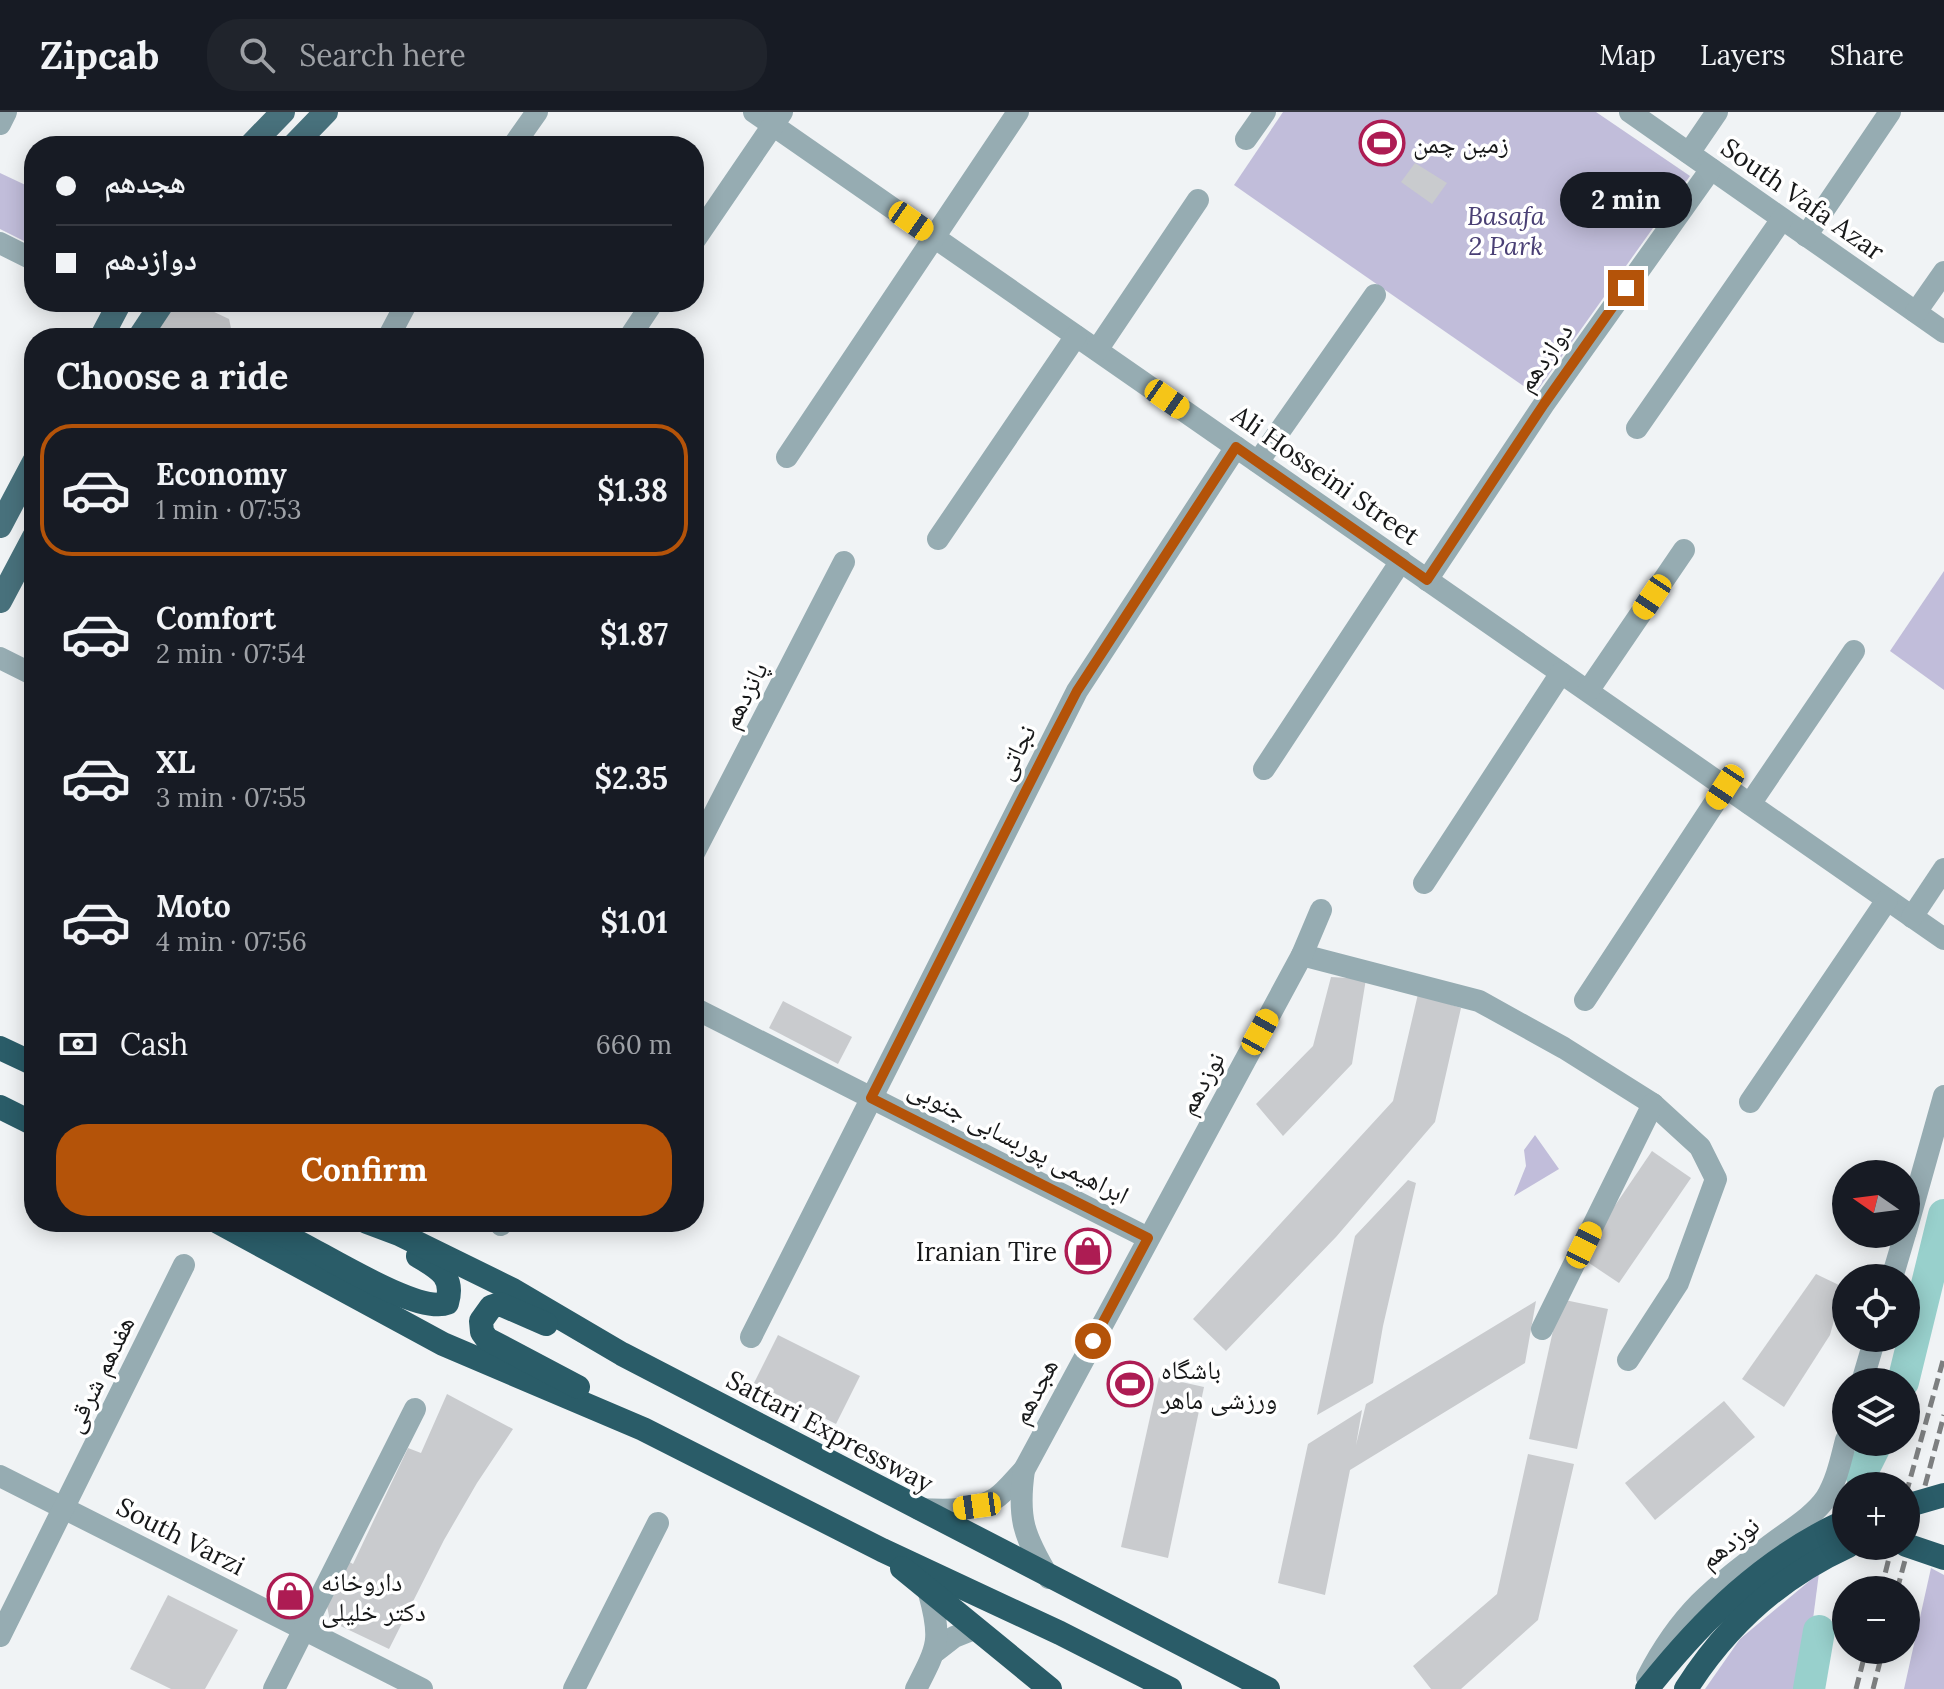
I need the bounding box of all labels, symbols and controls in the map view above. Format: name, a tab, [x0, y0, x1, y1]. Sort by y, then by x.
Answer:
search box	[207, 19, 767, 91]
text: Zipcab	[40, 31, 159, 79]
icon: search	[235, 33, 279, 77]
text: Search here	[299, 36, 466, 74]
text: Map	[1599, 37, 1656, 73]
text: Layers	[1700, 37, 1786, 73]
text: Share	[1830, 37, 1904, 73]
sports icon: زمین چمن	[1358, 119, 1406, 167]
place label: زمین چمن	[1413, 127, 1509, 160]
street label: South Vafa Azar	[1715, 130, 1892, 268]
text: هجدهم	[104, 163, 186, 201]
callout: 2 min	[1560, 172, 1692, 228]
text: 2 min	[1591, 183, 1661, 216]
car	[884, 197, 938, 245]
park label: Basafa 2 Park	[1467, 199, 1546, 262]
text: دوازدهم	[104, 240, 197, 278]
route end	[1608, 270, 1644, 306]
street label: دوازدهم	[1508, 316, 1580, 399]
text: Choose a ride	[56, 353, 288, 399]
car	[1140, 375, 1194, 423]
street label: Ali Hosseini Street	[1225, 397, 1426, 552]
icon: car	[60, 454, 132, 526]
text: Economy	[156, 455, 287, 493]
text: $1.38	[597, 471, 668, 509]
text: 1 min · 07:53	[156, 493, 302, 526]
car	[1629, 570, 1675, 624]
icon: car	[60, 598, 132, 670]
text: Comfort	[156, 599, 276, 637]
text: $1.87	[600, 615, 668, 653]
text: 2 min · 07:54	[156, 637, 306, 670]
street label: پانزدهم	[713, 656, 776, 735]
street label: نجاتی	[987, 719, 1043, 785]
icon: car	[60, 742, 132, 814]
text: XL	[156, 743, 195, 781]
text: $2.35	[594, 759, 668, 797]
car	[1702, 760, 1748, 814]
text: 3 min · 07:55	[156, 781, 306, 814]
icon: car	[60, 886, 132, 958]
text: Moto	[156, 887, 231, 925]
text: $1.01	[600, 903, 668, 941]
text: 4 min · 07:56	[156, 925, 307, 958]
car	[1238, 1005, 1282, 1059]
icon: cash	[56, 1022, 100, 1066]
text: Cash	[120, 1025, 188, 1063]
text: 660 m	[596, 1028, 672, 1061]
street label: نوزدهم	[1170, 1046, 1233, 1121]
street label: ابراهیمی پوربسابی جنوبی	[903, 1071, 1135, 1211]
button: Confirm	[56, 1124, 672, 1216]
north arrow	[1832, 1160, 1920, 1248]
map controls	[1832, 1160, 1920, 1664]
car	[1563, 1218, 1605, 1272]
shop icon: Iranian Tire	[1064, 1227, 1112, 1275]
place label: Iranian Tire	[916, 1235, 1057, 1268]
button: locate	[1832, 1264, 1920, 1352]
street label: هفدهم شرقی	[57, 1310, 142, 1438]
route start	[1075, 1323, 1111, 1359]
street label: هجدهم	[1003, 1352, 1066, 1430]
place label: باشگاه ورزشی ماهر	[1160, 1353, 1277, 1416]
sports icon: باشگاه ورزشی ماهر	[1106, 1360, 1154, 1408]
street label: Sattari Expressway	[721, 1363, 939, 1500]
button: layers	[1832, 1368, 1920, 1456]
button: +	[1832, 1472, 1920, 1560]
street label: South Varzi	[111, 1490, 251, 1582]
car	[952, 1491, 1002, 1521]
street label: نوزدهم	[1692, 1508, 1766, 1576]
place label: داروخانه دکتر خلیلی	[321, 1565, 426, 1628]
shop icon: داروخانه دکتر خلیلی	[266, 1572, 314, 1620]
button: −	[1832, 1576, 1920, 1664]

